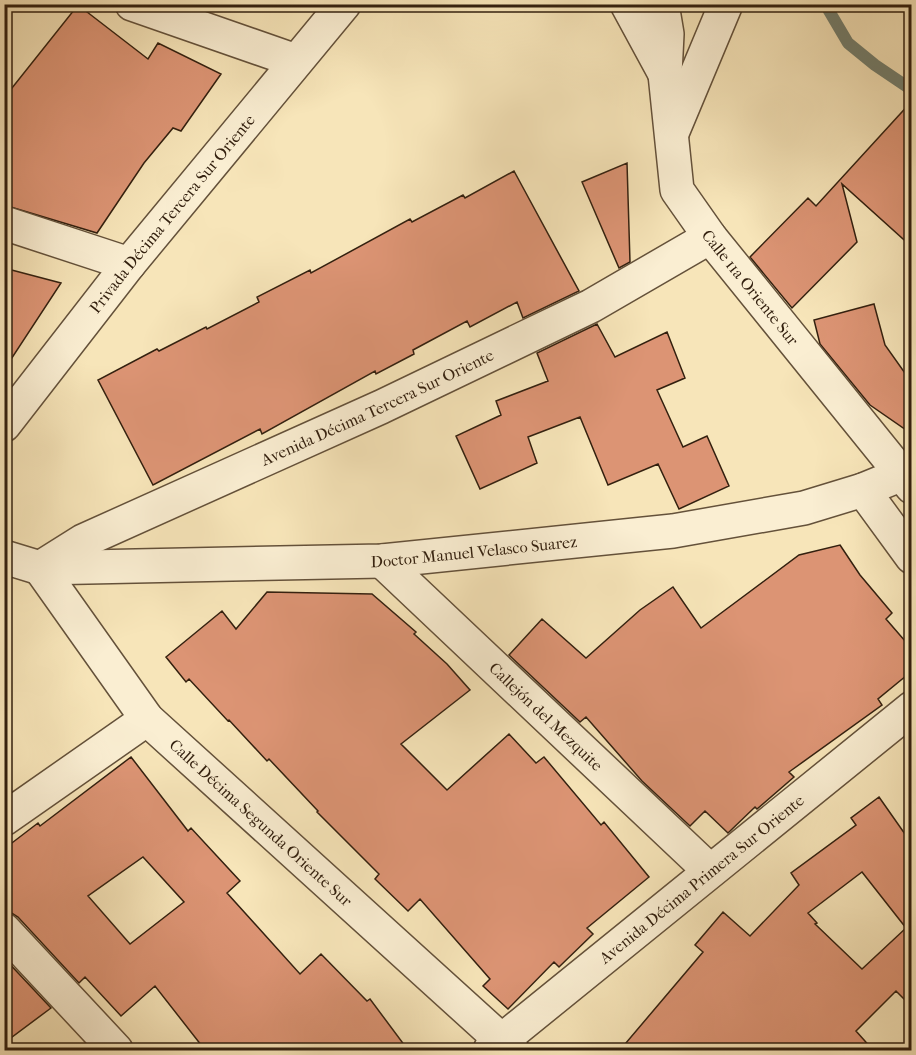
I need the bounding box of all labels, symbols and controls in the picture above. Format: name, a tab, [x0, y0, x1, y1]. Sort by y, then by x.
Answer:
street label: Privada Décima Tercera Sur Oriente	[85, 110, 259, 317]
street label: Calle 11a Oriente Sur	[698, 226, 803, 349]
street label: Avenida Décima Tercera Sur Oriente	[257, 345, 497, 470]
street label: Doctor Manuel Velasco Suarez	[370, 531, 578, 571]
street label: Callejón del Mezquite	[486, 658, 607, 774]
street label: Calle Décima Segunda Oriente Sur	[166, 735, 356, 910]
street label: Avenida Décima Primera Sur Oriente	[595, 790, 807, 968]

